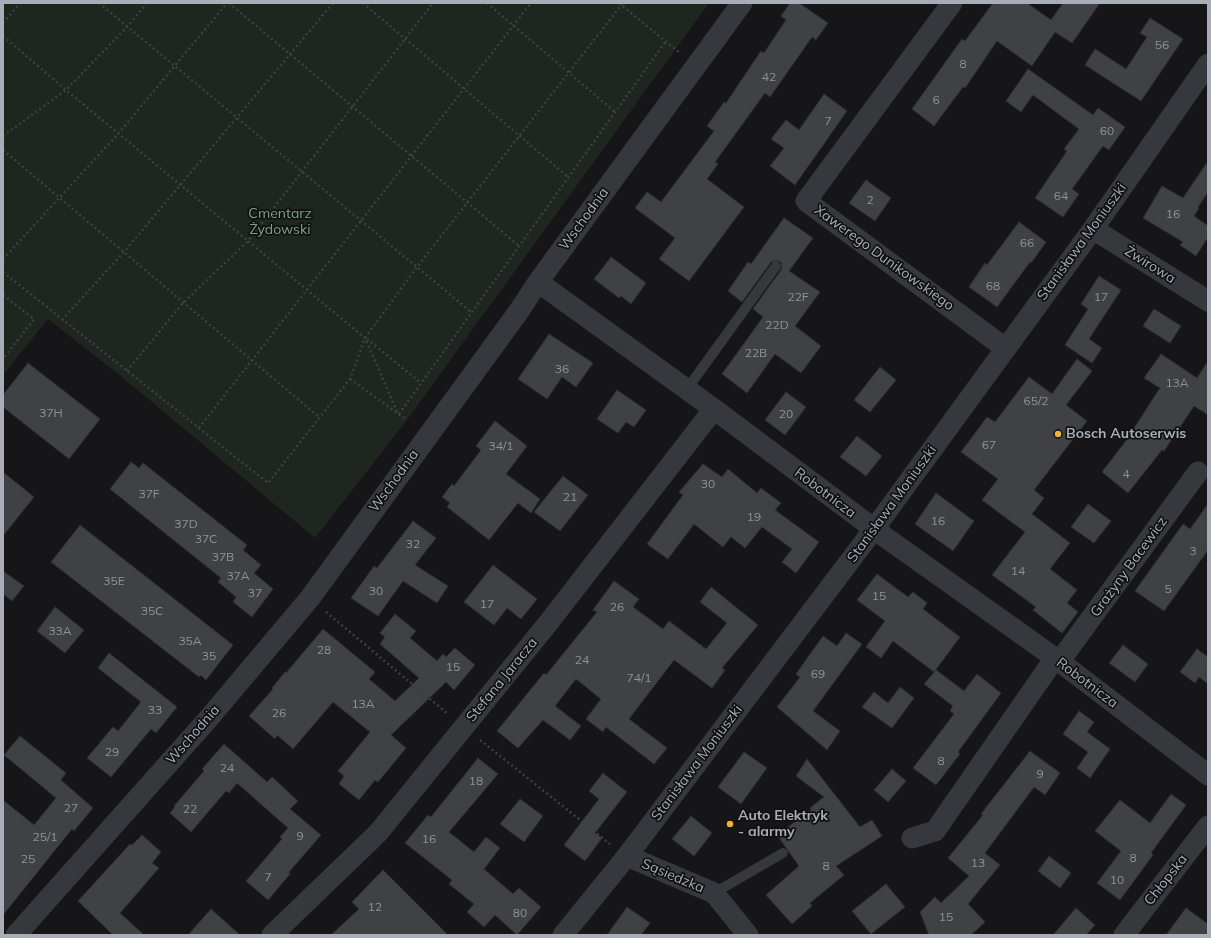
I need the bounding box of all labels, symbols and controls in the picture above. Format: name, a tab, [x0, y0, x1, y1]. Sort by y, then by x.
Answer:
house number: 56	[1155, 38, 1169, 52]
house number: 8	[959, 57, 967, 71]
house number: 42	[762, 70, 776, 84]
house number: 6	[932, 93, 940, 107]
house number: 7	[824, 114, 832, 128]
house number: 60	[1100, 124, 1114, 138]
street label: Stanisława Moniuszki	[1034, 180, 1130, 304]
street label: Wschodnia	[556, 184, 612, 254]
house number: 64	[1054, 189, 1068, 203]
house number: 2	[866, 193, 874, 207]
street label: Xawerego Dunikowskiego	[811, 202, 957, 314]
park label: Cmentarz Żydowski	[248, 206, 312, 238]
house number: 16	[1166, 207, 1180, 221]
house number: 66	[1020, 236, 1034, 250]
street label: Żwirowa	[1121, 243, 1179, 287]
house number: 68	[986, 279, 1000, 293]
house number: 22F	[787, 290, 809, 304]
house number: 17	[1094, 290, 1108, 304]
house number: 22D	[765, 318, 789, 332]
house number: 22B	[745, 346, 767, 360]
house number: 36	[555, 362, 569, 376]
house number: 13A	[1165, 376, 1189, 390]
house number: 65/2	[1023, 394, 1049, 408]
house number: 37H	[39, 406, 63, 420]
house number: 20	[779, 407, 793, 421]
place label: Bosch Autoserwis	[1066, 426, 1186, 442]
marker: Bosch Autoserwis	[1053, 429, 1063, 439]
house number: 67	[982, 438, 996, 452]
house number: 34/1	[488, 439, 514, 453]
street label: Stanisława Moniuszki	[844, 442, 940, 566]
street label: Wschodnia	[366, 446, 422, 516]
street label: Robotnicza	[791, 464, 859, 522]
house number: 4	[1122, 467, 1130, 481]
house number: 30	[701, 477, 715, 491]
house number: 37F	[138, 487, 160, 501]
house number: 21	[563, 490, 577, 504]
house number: 19	[747, 510, 761, 524]
house number: 16	[931, 514, 945, 528]
street label: Grażyny Bacewicz	[1087, 514, 1171, 620]
house number: 37D	[174, 517, 198, 531]
house number: 37C	[195, 532, 217, 546]
house number: 32	[406, 537, 420, 551]
house number: 3	[1189, 544, 1197, 558]
house number: 37B	[212, 550, 234, 564]
house number: 14	[1011, 564, 1025, 578]
house number: 37A	[226, 569, 250, 583]
house number: 35E	[103, 574, 125, 588]
house number: 5	[1164, 582, 1172, 596]
house number: 30	[369, 584, 383, 598]
house number: 37	[248, 586, 262, 600]
house number: 15	[872, 589, 886, 603]
house number: 17	[480, 597, 494, 611]
house number: 26	[610, 600, 624, 614]
house number: 35C	[141, 604, 163, 618]
house number: 33A	[48, 624, 72, 638]
house number: 35A	[178, 634, 202, 648]
street label: Stefana Jaracza	[463, 635, 541, 725]
house number: 28	[317, 643, 331, 657]
house number: 35	[202, 649, 216, 663]
house number: 24	[575, 653, 589, 667]
street label: Robotnicza	[1053, 654, 1121, 712]
house number: 15	[446, 660, 460, 674]
house number: 69	[811, 667, 825, 681]
house number: 74/1	[626, 671, 652, 685]
house number: 13A	[351, 697, 375, 711]
street label: Wschodnia	[163, 702, 223, 768]
street label: Stanisława Moniuszki	[648, 702, 746, 824]
house number: 33	[148, 703, 162, 717]
house number: 26	[272, 706, 286, 720]
house number: 29	[105, 745, 119, 759]
house number: 8	[937, 754, 945, 768]
house number: 24	[220, 761, 234, 775]
house number: 9	[1036, 767, 1044, 781]
house number: 18	[469, 774, 483, 788]
house number: 27	[64, 801, 78, 815]
house number: 22	[183, 802, 197, 816]
place label: Auto Elektryk - alarmy	[738, 808, 828, 840]
marker: Auto Elektryk - alarmy	[725, 819, 735, 829]
house number: 9	[296, 829, 304, 843]
house number: 25/1	[32, 830, 58, 844]
house number: 16	[422, 832, 436, 846]
house number: 8	[1129, 851, 1137, 865]
street label: Chłopska	[1141, 851, 1191, 909]
house number: 25	[21, 852, 35, 866]
street label: Sąsiedzka	[639, 855, 707, 897]
house number: 13	[971, 856, 985, 870]
house number: 8	[822, 859, 830, 873]
house number: 7	[264, 870, 272, 884]
house number: 10	[1110, 873, 1124, 887]
house number: 12	[368, 900, 382, 914]
house number: 80	[513, 906, 527, 920]
house number: 15	[939, 910, 953, 924]

